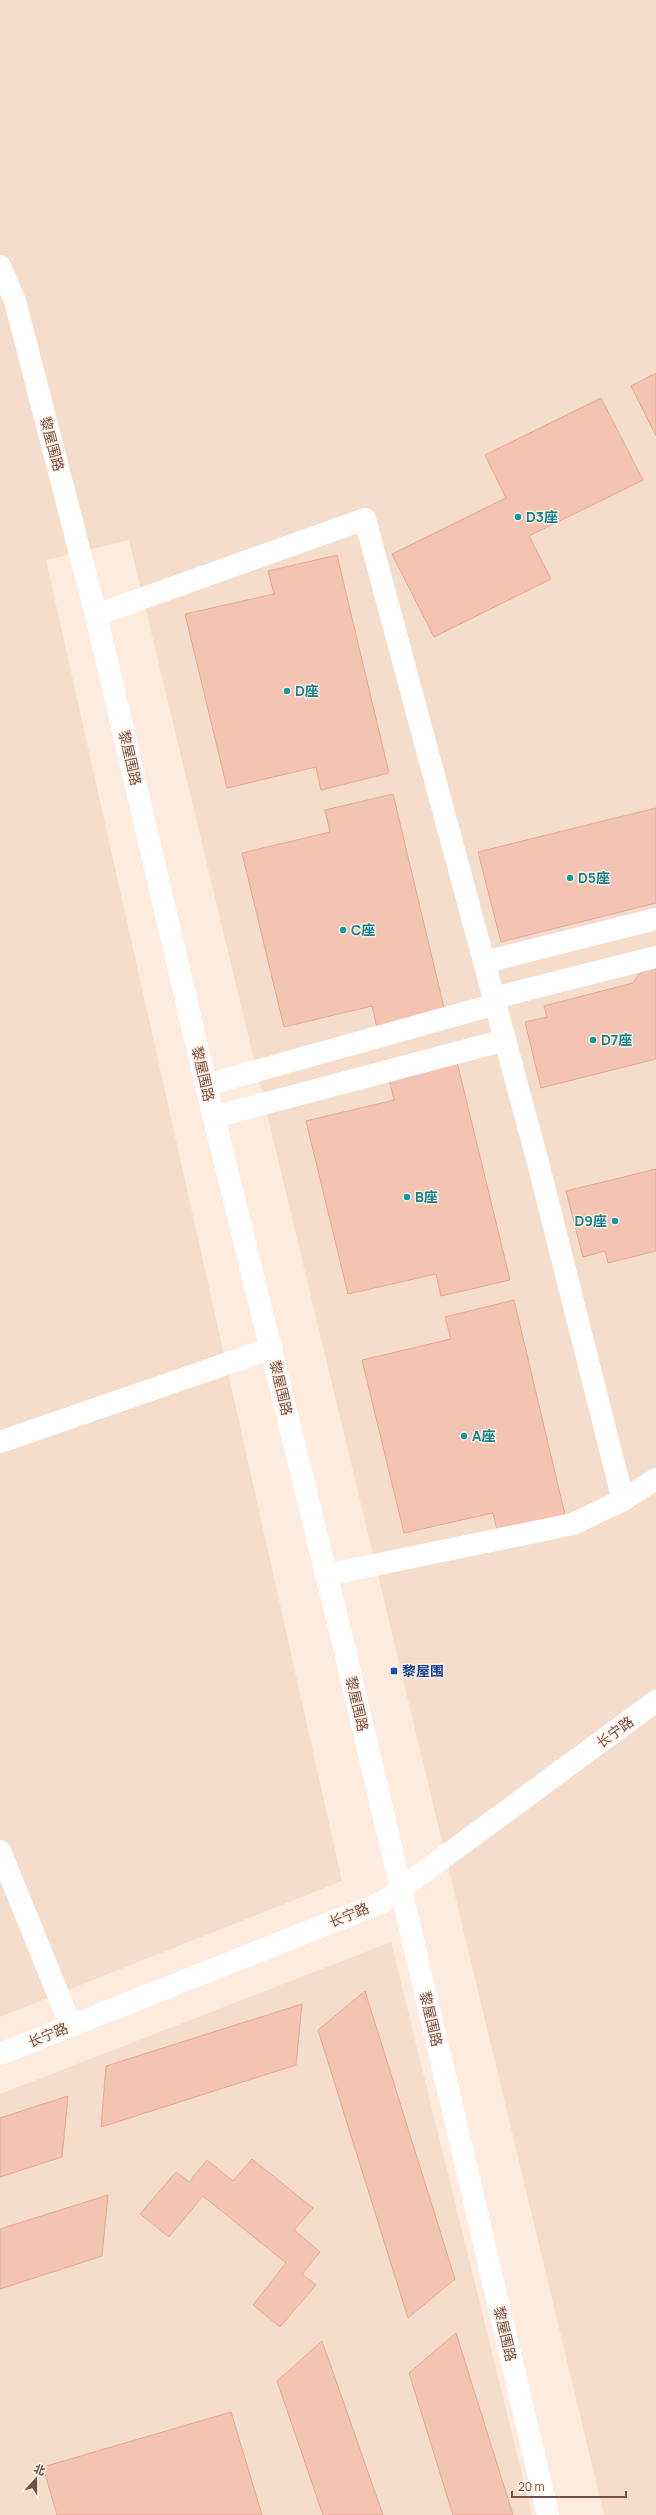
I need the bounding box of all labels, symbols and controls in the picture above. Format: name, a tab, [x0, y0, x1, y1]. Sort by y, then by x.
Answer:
street label: 黎屋围路	[36, 414, 69, 473]
place label: D3座	[526, 507, 558, 526]
marker: D3座	[513, 512, 523, 522]
place label: D座	[295, 681, 319, 700]
marker: D座	[282, 686, 292, 696]
street label: 黎屋围路	[115, 728, 146, 787]
place label: D5座	[578, 868, 610, 887]
marker: D5座	[565, 873, 575, 883]
place label: C座	[351, 920, 375, 939]
marker: C座	[338, 925, 348, 935]
place label: D7座	[601, 1030, 632, 1049]
marker: D7座	[588, 1035, 598, 1045]
street label: 黎屋围路	[188, 1044, 219, 1103]
place label: B座	[415, 1187, 438, 1206]
marker: B座	[402, 1192, 412, 1202]
place label: D9座	[574, 1211, 607, 1230]
marker: D9座	[610, 1216, 620, 1226]
street label: 黎屋围路	[266, 1358, 297, 1417]
place label: A座	[472, 1426, 495, 1445]
marker: A座	[459, 1431, 469, 1441]
place label: 黎屋围	[402, 1661, 444, 1680]
marker: 黎屋围	[389, 1666, 399, 1676]
street label: 黎屋围路	[342, 1674, 373, 1733]
street label: 长宁路	[592, 1712, 637, 1752]
street label: 长宁路	[326, 1898, 372, 1931]
street label: 黎屋围路	[416, 1989, 447, 2048]
street label: 长宁路	[25, 2018, 71, 2051]
street label: 黎屋围路	[490, 2304, 521, 2363]
north arrow	[16, 2459, 56, 2499]
text: 北	[32, 2460, 48, 2478]
scale bar	[512, 2473, 626, 2499]
text: 20 m	[518, 2478, 545, 2495]

